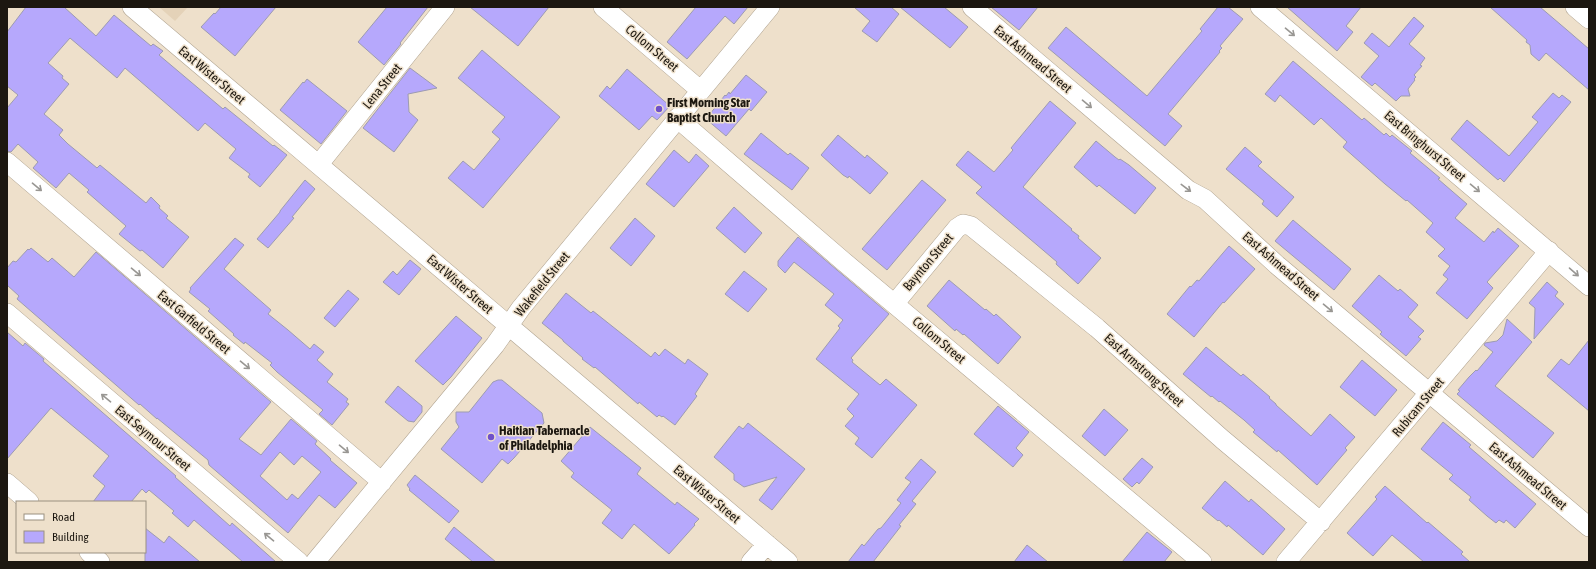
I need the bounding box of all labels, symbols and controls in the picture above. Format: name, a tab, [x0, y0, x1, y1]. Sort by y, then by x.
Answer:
street label: Collom Street	[622, 22, 682, 75]
street label: East Ashmead Street	[991, 22, 1075, 96]
one-way arrow	[1284, 28, 1295, 37]
street label: East Wister Street	[176, 43, 249, 107]
street label: Lena Street	[359, 60, 405, 112]
place label: First Morning Star Baptist Church	[667, 95, 751, 125]
one-way arrow	[1082, 100, 1092, 109]
marker: First Morning Star Baptist Church	[654, 104, 664, 114]
street label: East Bringhurst Street	[1381, 108, 1469, 185]
one-way arrow	[31, 183, 42, 192]
one-way arrow	[1181, 184, 1192, 192]
one-way arrow	[1469, 184, 1480, 193]
street label: East Ashmead Street	[1240, 229, 1323, 304]
street label: Baynton Street	[900, 230, 956, 294]
street label: Wakefield Street	[511, 249, 573, 319]
street label: East Wister Street	[424, 251, 496, 317]
one-way arrow	[130, 267, 141, 276]
one-way arrow	[1568, 268, 1579, 277]
street label: East Garfield Street	[154, 287, 234, 357]
one-way arrow	[1323, 303, 1334, 312]
street label: Collom Street	[909, 314, 969, 367]
street label: East Armstrong Street	[1101, 330, 1187, 410]
one-way arrow	[240, 360, 250, 370]
street label: Rubicam Street	[1389, 374, 1447, 440]
one-way arrow	[101, 393, 112, 402]
street label: East Seymour Street	[112, 402, 194, 474]
place label: Haitian Tabernacle of Philadelphia	[499, 423, 590, 453]
marker: Haitian Tabernacle of Philadelphia	[486, 432, 496, 442]
street label: East Ashmead Street	[1486, 439, 1570, 513]
one-way arrow	[339, 445, 349, 454]
street label: East Wister Street	[671, 462, 744, 526]
legend	[16, 501, 146, 553]
text: Road	[52, 510, 75, 524]
text: Building	[52, 530, 90, 544]
one-way arrow	[264, 532, 275, 541]

